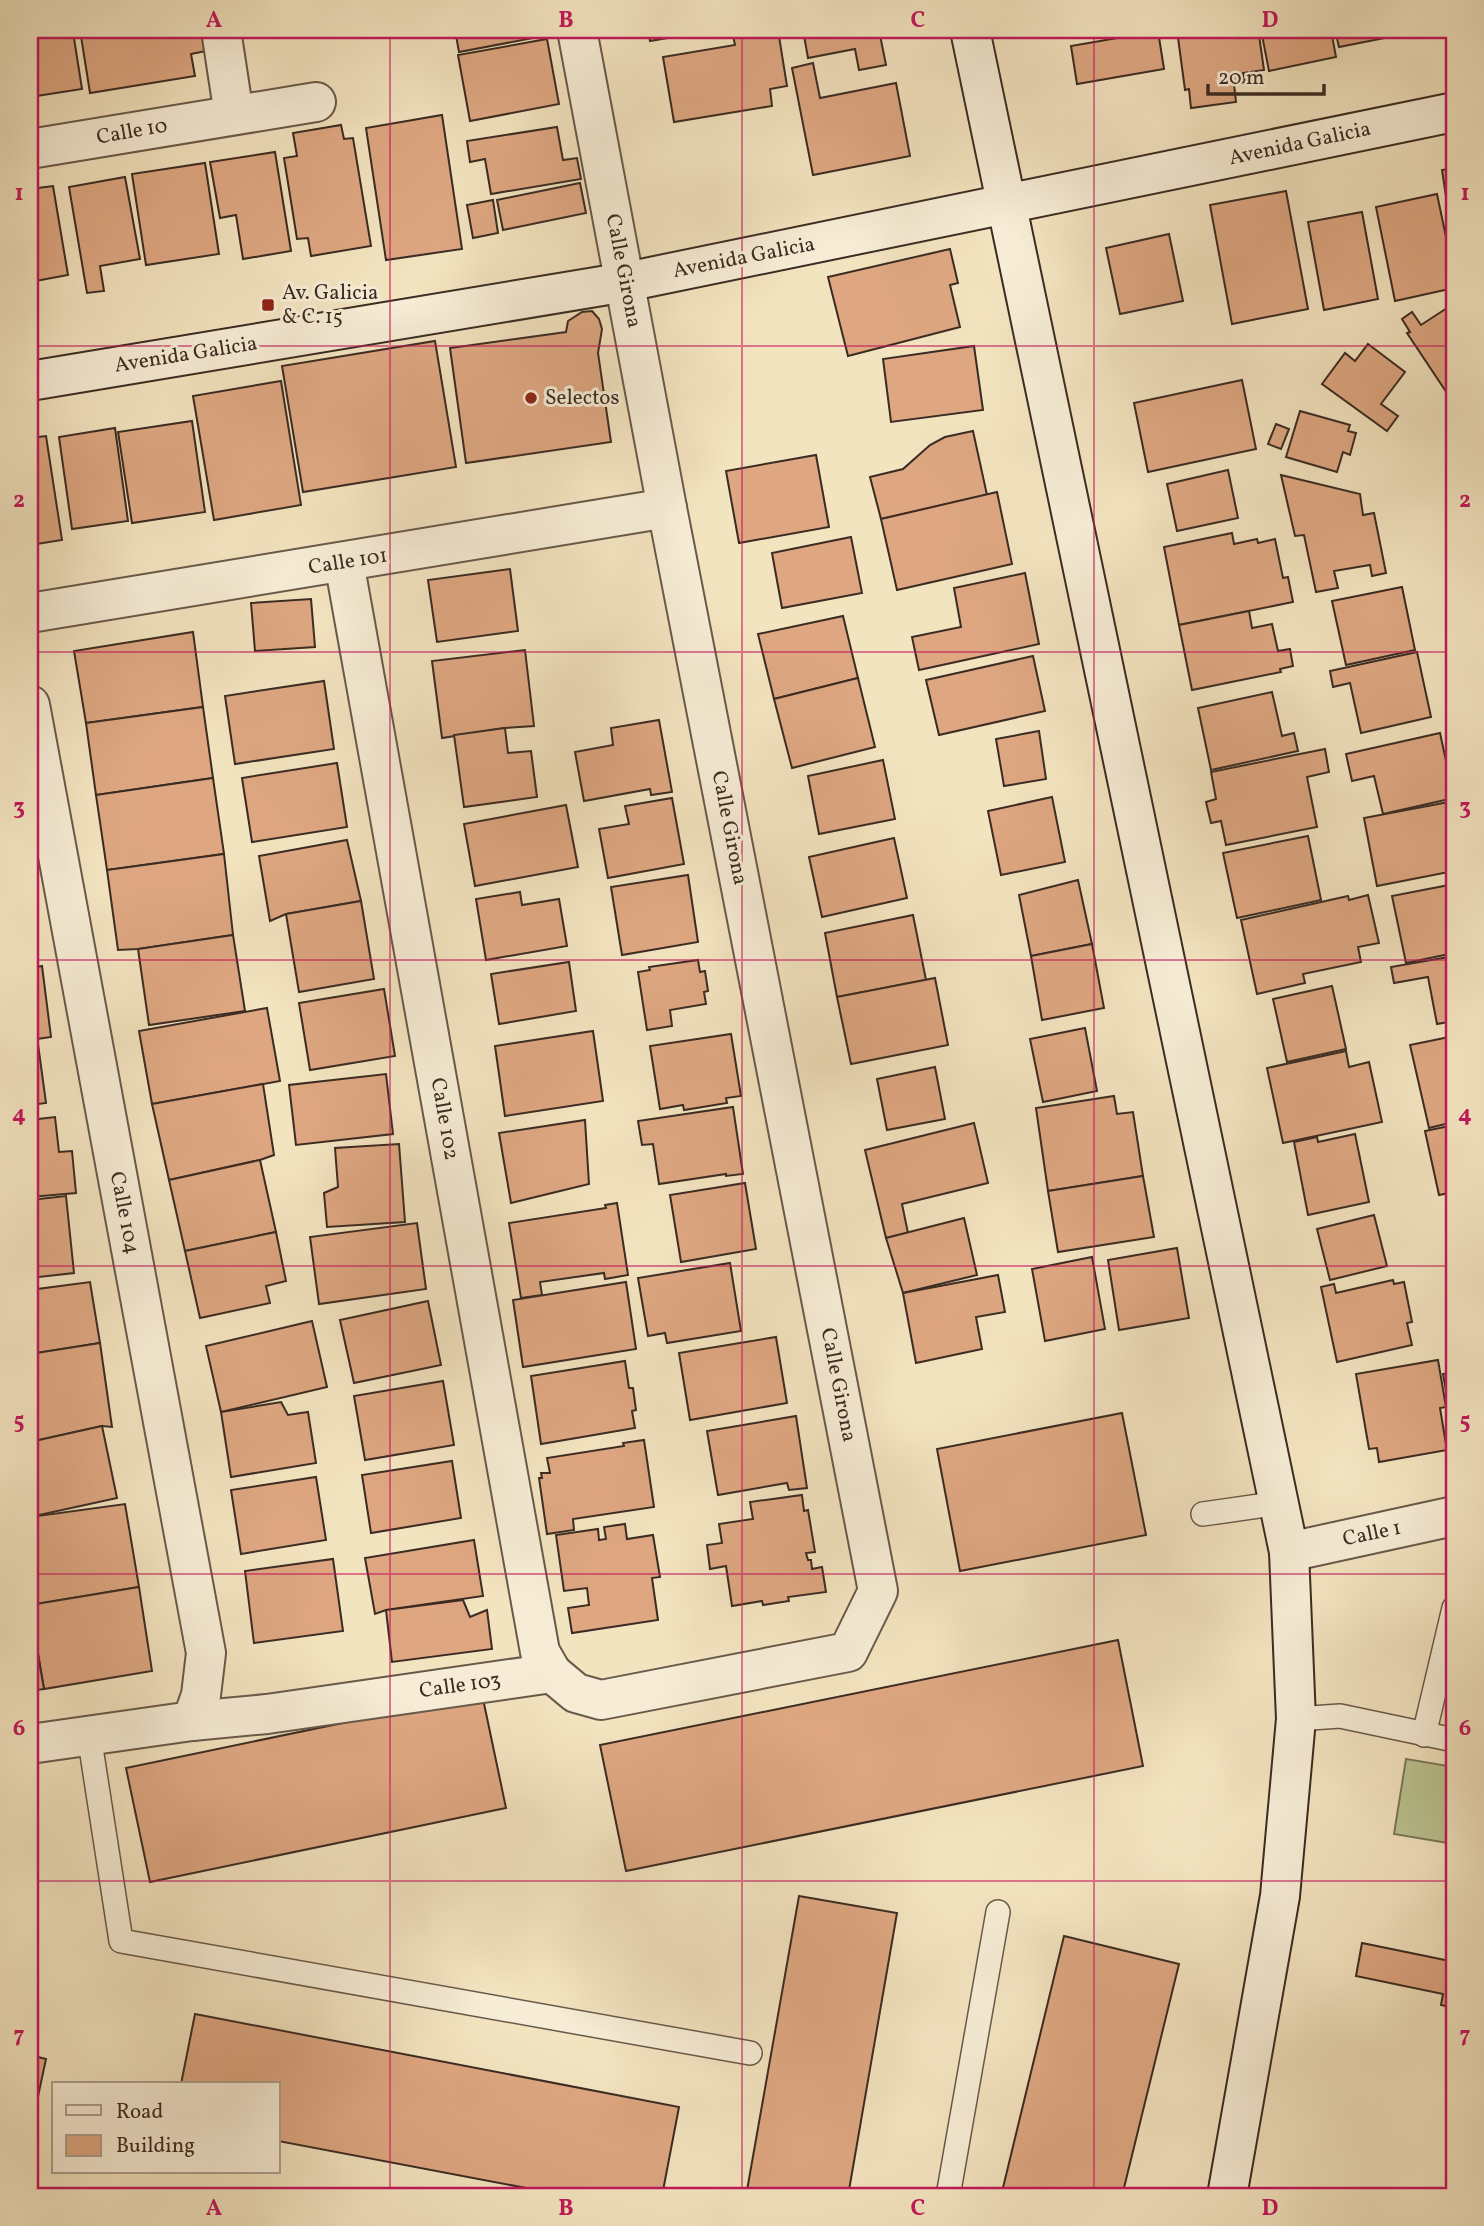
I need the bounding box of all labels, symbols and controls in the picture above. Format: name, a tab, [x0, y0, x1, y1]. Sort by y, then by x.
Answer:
text: A	[206, 5, 222, 37]
text: B	[558, 5, 574, 37]
text: C	[911, 5, 925, 37]
text: D	[1262, 5, 1279, 37]
scale bar	[1208, 52, 1323, 96]
text: 20 m	[1218, 64, 1264, 93]
street label: Calle 10	[94, 111, 170, 153]
street label: Avenida Galicia	[1226, 115, 1374, 173]
text: 1	[14, 178, 24, 210]
text: 1	[1460, 178, 1470, 210]
street label: Calle Girona	[598, 212, 648, 330]
street label: Avenida Galicia	[670, 230, 818, 286]
place label: Av. Galicia & C. 15	[282, 279, 378, 332]
marker: Av. Galicia & C. 15	[260, 297, 276, 313]
street label: Avenida Galicia	[112, 329, 260, 381]
place label: Selectos	[545, 384, 620, 413]
marker: Selectos	[523, 390, 539, 406]
text: 2	[13, 485, 25, 517]
text: 2	[1459, 485, 1471, 517]
street label: Calle 101	[306, 541, 390, 583]
street label: Calle Girona	[704, 769, 754, 887]
text: 3	[13, 792, 25, 824]
text: 3	[1459, 792, 1471, 824]
street label: Calle 102	[423, 1076, 465, 1162]
text: 4	[12, 1099, 26, 1131]
text: 4	[1458, 1099, 1472, 1131]
street label: Calle 104	[102, 1169, 146, 1257]
street label: Calle Girona	[813, 1326, 863, 1444]
text: 5	[13, 1406, 25, 1438]
text: 5	[1459, 1406, 1471, 1438]
street label: Calle 1	[1340, 1514, 1404, 1554]
street label: Calle 103	[417, 1666, 503, 1706]
text: 6	[13, 1713, 25, 1745]
text: 6	[1459, 1713, 1471, 1745]
text: 7	[14, 2020, 25, 2052]
text: 7	[1460, 2020, 1471, 2052]
legend	[52, 2082, 280, 2174]
text: Road	[116, 2098, 163, 2127]
text: Building	[116, 2132, 195, 2161]
text: A	[206, 2193, 222, 2225]
text: B	[558, 2193, 574, 2225]
text: C	[911, 2193, 925, 2225]
text: D	[1262, 2193, 1279, 2225]

